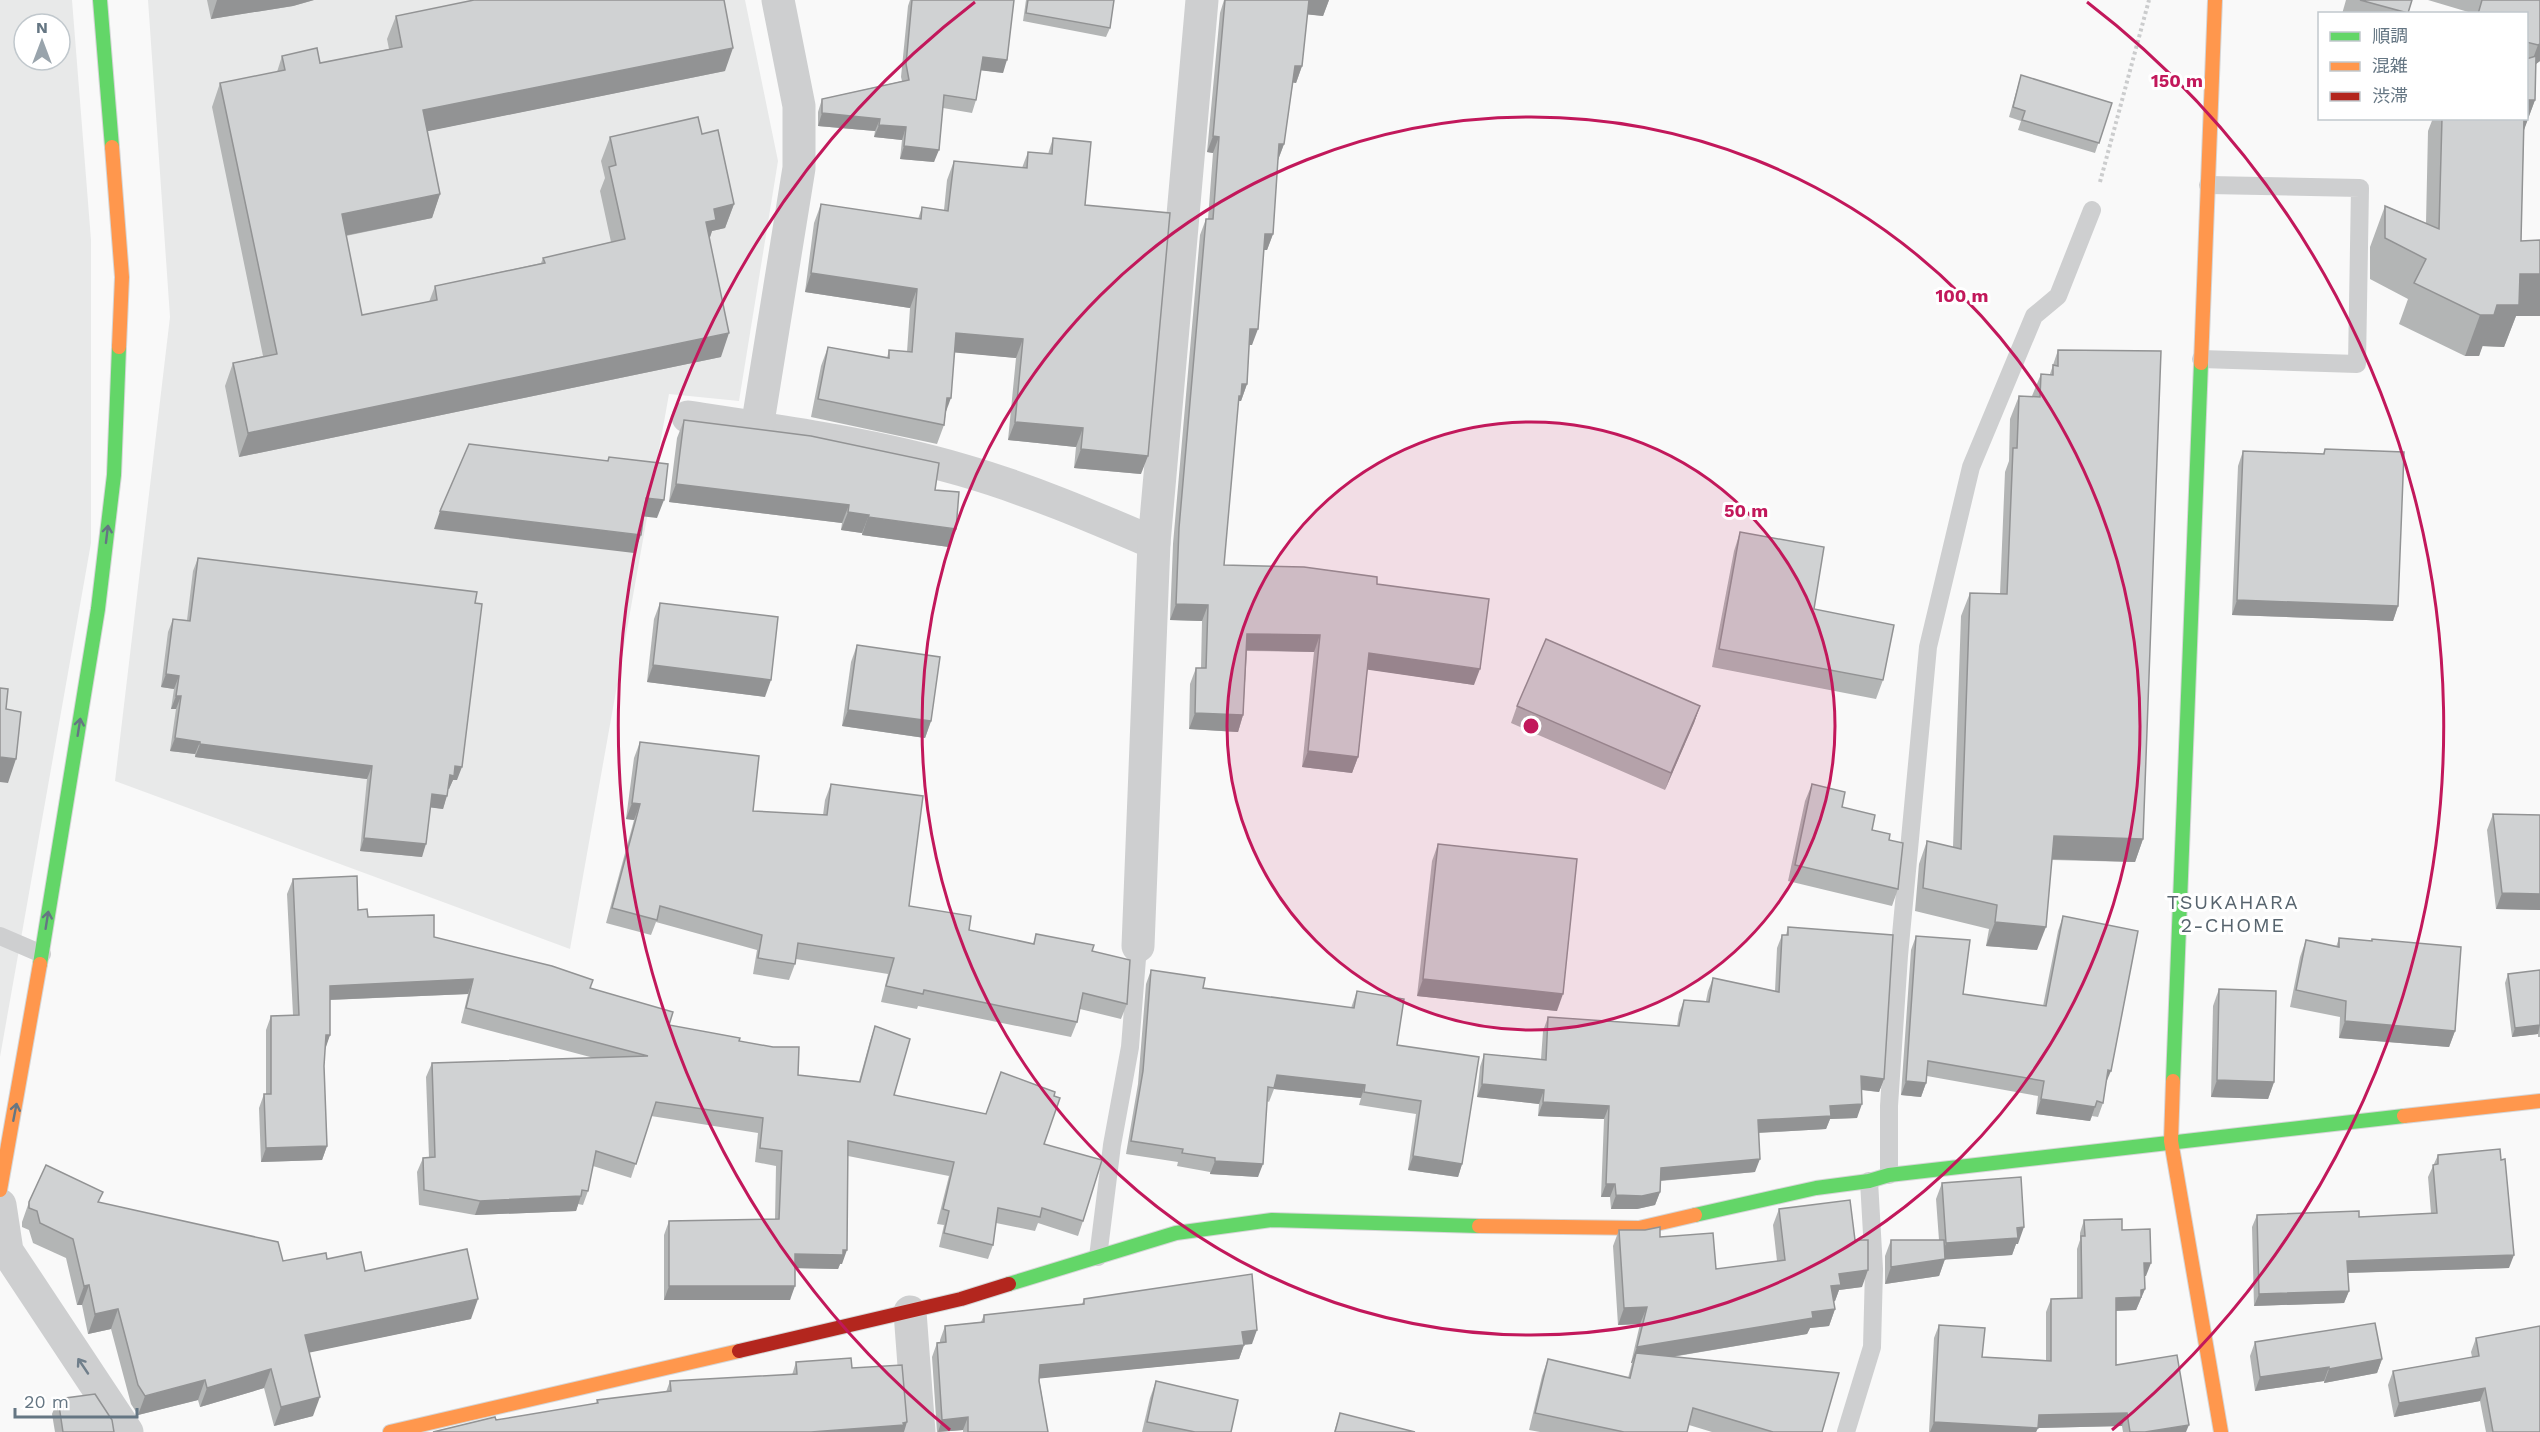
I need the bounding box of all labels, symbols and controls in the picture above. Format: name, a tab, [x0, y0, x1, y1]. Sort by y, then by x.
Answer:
north arrow	[12, 12, 72, 72]
legend	[2318, 12, 2528, 120]
text: N	[36, 18, 48, 37]
text: 順調	[2372, 25, 2408, 46]
text: 混雑	[2372, 55, 2408, 76]
text: 150 m	[2151, 70, 2203, 91]
text: 渋滞	[2372, 85, 2408, 106]
text: 100 m	[1935, 285, 1989, 306]
text: 50 m	[1724, 500, 1768, 521]
one-way arrow	[102, 525, 113, 545]
centre of rings	[1521, 716, 1541, 736]
one-way arrow	[73, 718, 84, 737]
district label: TSUKAHARA 2-CHOME	[2167, 890, 2299, 937]
one-way arrow	[42, 910, 53, 930]
one-way arrow	[10, 1103, 21, 1122]
one-way arrow	[77, 1358, 89, 1375]
scale bar	[15, 1381, 136, 1419]
text: 20 m	[24, 1391, 69, 1412]

